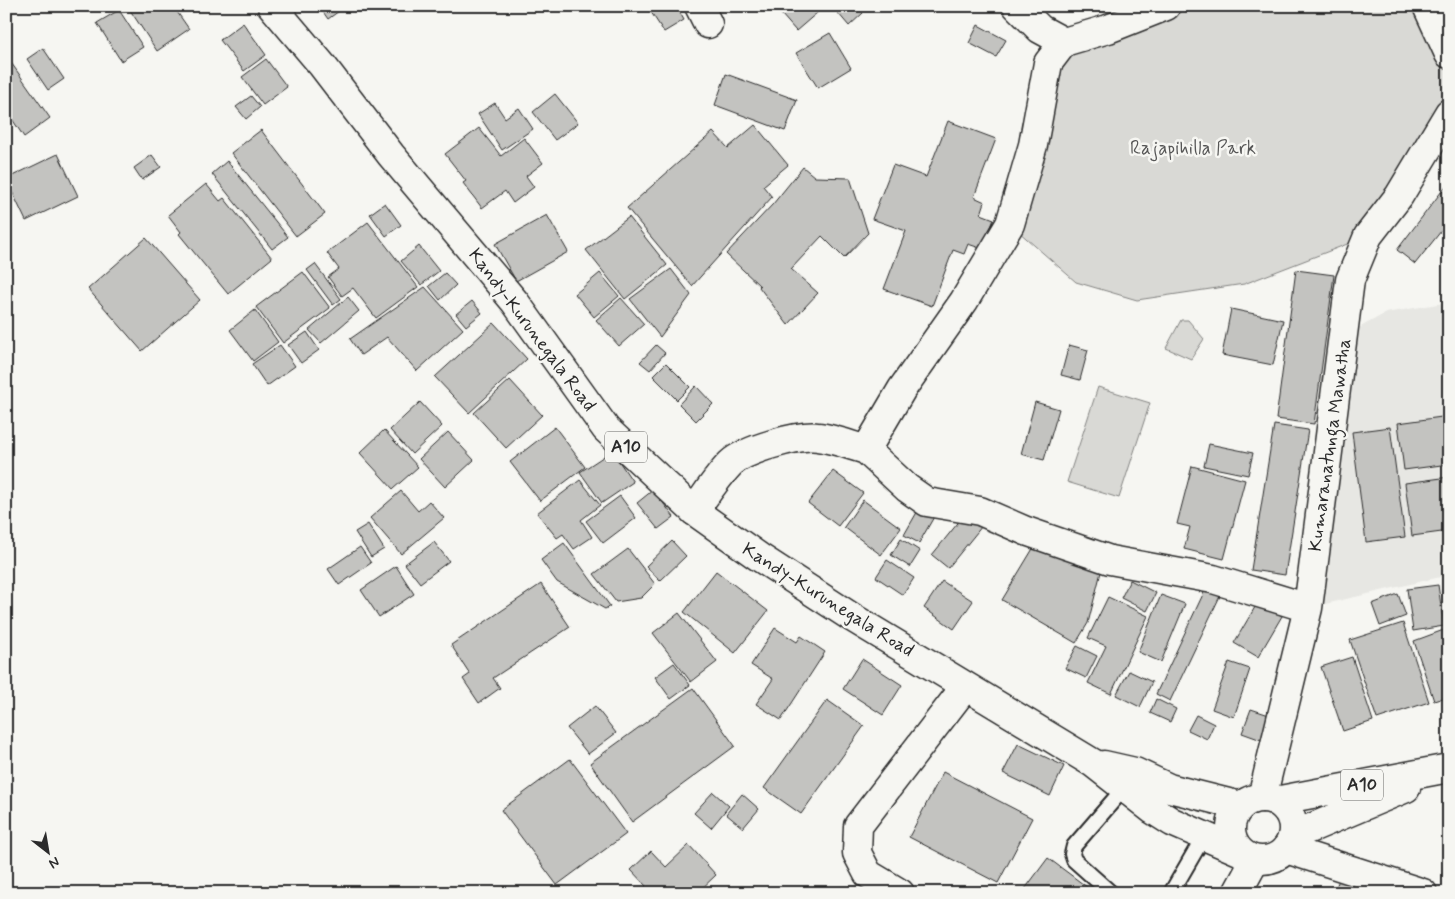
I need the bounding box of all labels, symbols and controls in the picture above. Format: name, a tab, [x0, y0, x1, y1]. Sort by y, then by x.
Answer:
park label: Rajapihilla Park	[1130, 136, 1256, 162]
street label: Kandy-Kurunegala Road	[462, 243, 602, 417]
street label: Kumaranatunga Mawatha	[1303, 337, 1360, 554]
road number: A10	[605, 432, 647, 462]
street label: Kandy-Kurunegala Road	[737, 537, 919, 664]
road number: A10	[1341, 770, 1383, 800]
north arrow	[22, 826, 72, 876]
text: N	[46, 852, 63, 872]

